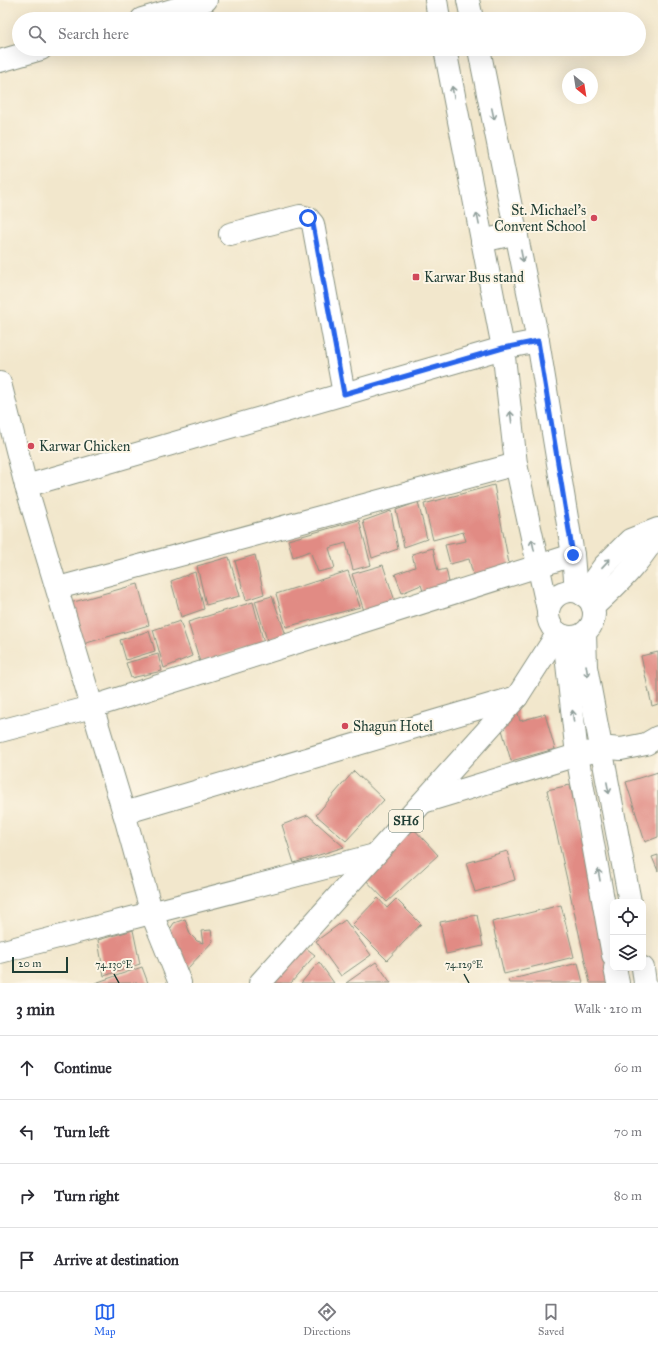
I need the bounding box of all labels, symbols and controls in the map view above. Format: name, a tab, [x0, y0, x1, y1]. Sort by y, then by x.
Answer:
search box	[12, 12, 646, 56]
icon: search	[26, 23, 48, 45]
text: Search here	[58, 25, 129, 43]
north arrow	[562, 68, 598, 104]
one-way arrow	[449, 86, 457, 99]
one-way arrow	[490, 108, 498, 121]
place label: St. Michael's Convent School	[494, 202, 586, 235]
route start	[299, 209, 317, 227]
one-way arrow	[474, 213, 482, 226]
marker: St. Michael's Convent School	[589, 213, 599, 223]
one-way arrow	[518, 249, 526, 262]
place label: Karwar Bus stand	[424, 269, 524, 286]
marker: Karwar Bus stand	[411, 272, 421, 282]
one-way arrow	[507, 411, 514, 424]
place label: Karwar Chicken	[39, 438, 131, 455]
marker: Karwar Chicken	[26, 441, 36, 451]
one-way arrow	[528, 538, 536, 551]
route end	[564, 546, 582, 564]
one-way arrow	[602, 558, 611, 568]
one-way arrow	[583, 665, 591, 678]
one-way arrow	[569, 710, 577, 723]
place label: Shagun Hotel	[353, 718, 433, 735]
marker: Shagun Hotel	[340, 721, 350, 731]
one-way arrow	[604, 782, 612, 795]
road number: SH6	[389, 810, 423, 832]
one-way arrow	[594, 869, 602, 882]
map controls	[610, 899, 646, 971]
button: locate	[610, 899, 646, 935]
button: layers	[610, 935, 646, 971]
scale bar	[12, 955, 68, 974]
text: 20 m	[18, 957, 41, 970]
text: 74.130°E	[95, 959, 133, 971]
text: 74.129°E	[445, 959, 483, 971]
text: 3 min	[16, 999, 55, 1020]
text: Walk · 210 m	[574, 1001, 642, 1017]
icon: ahead	[16, 1057, 38, 1079]
text: Continue	[54, 1059, 112, 1077]
text: 60 m	[614, 1060, 642, 1076]
icon: left	[16, 1121, 38, 1143]
text: Turn left	[54, 1123, 110, 1141]
text: 70 m	[614, 1124, 642, 1140]
icon: right	[16, 1185, 38, 1207]
text: Turn right	[54, 1187, 119, 1205]
text: 80 m	[614, 1188, 642, 1204]
icon: arrive	[16, 1249, 38, 1271]
text: Arrive at destination	[54, 1251, 179, 1269]
tab: Map	[94, 1301, 116, 1338]
tab: Directions	[303, 1301, 351, 1338]
tab: Saved	[538, 1301, 564, 1338]

